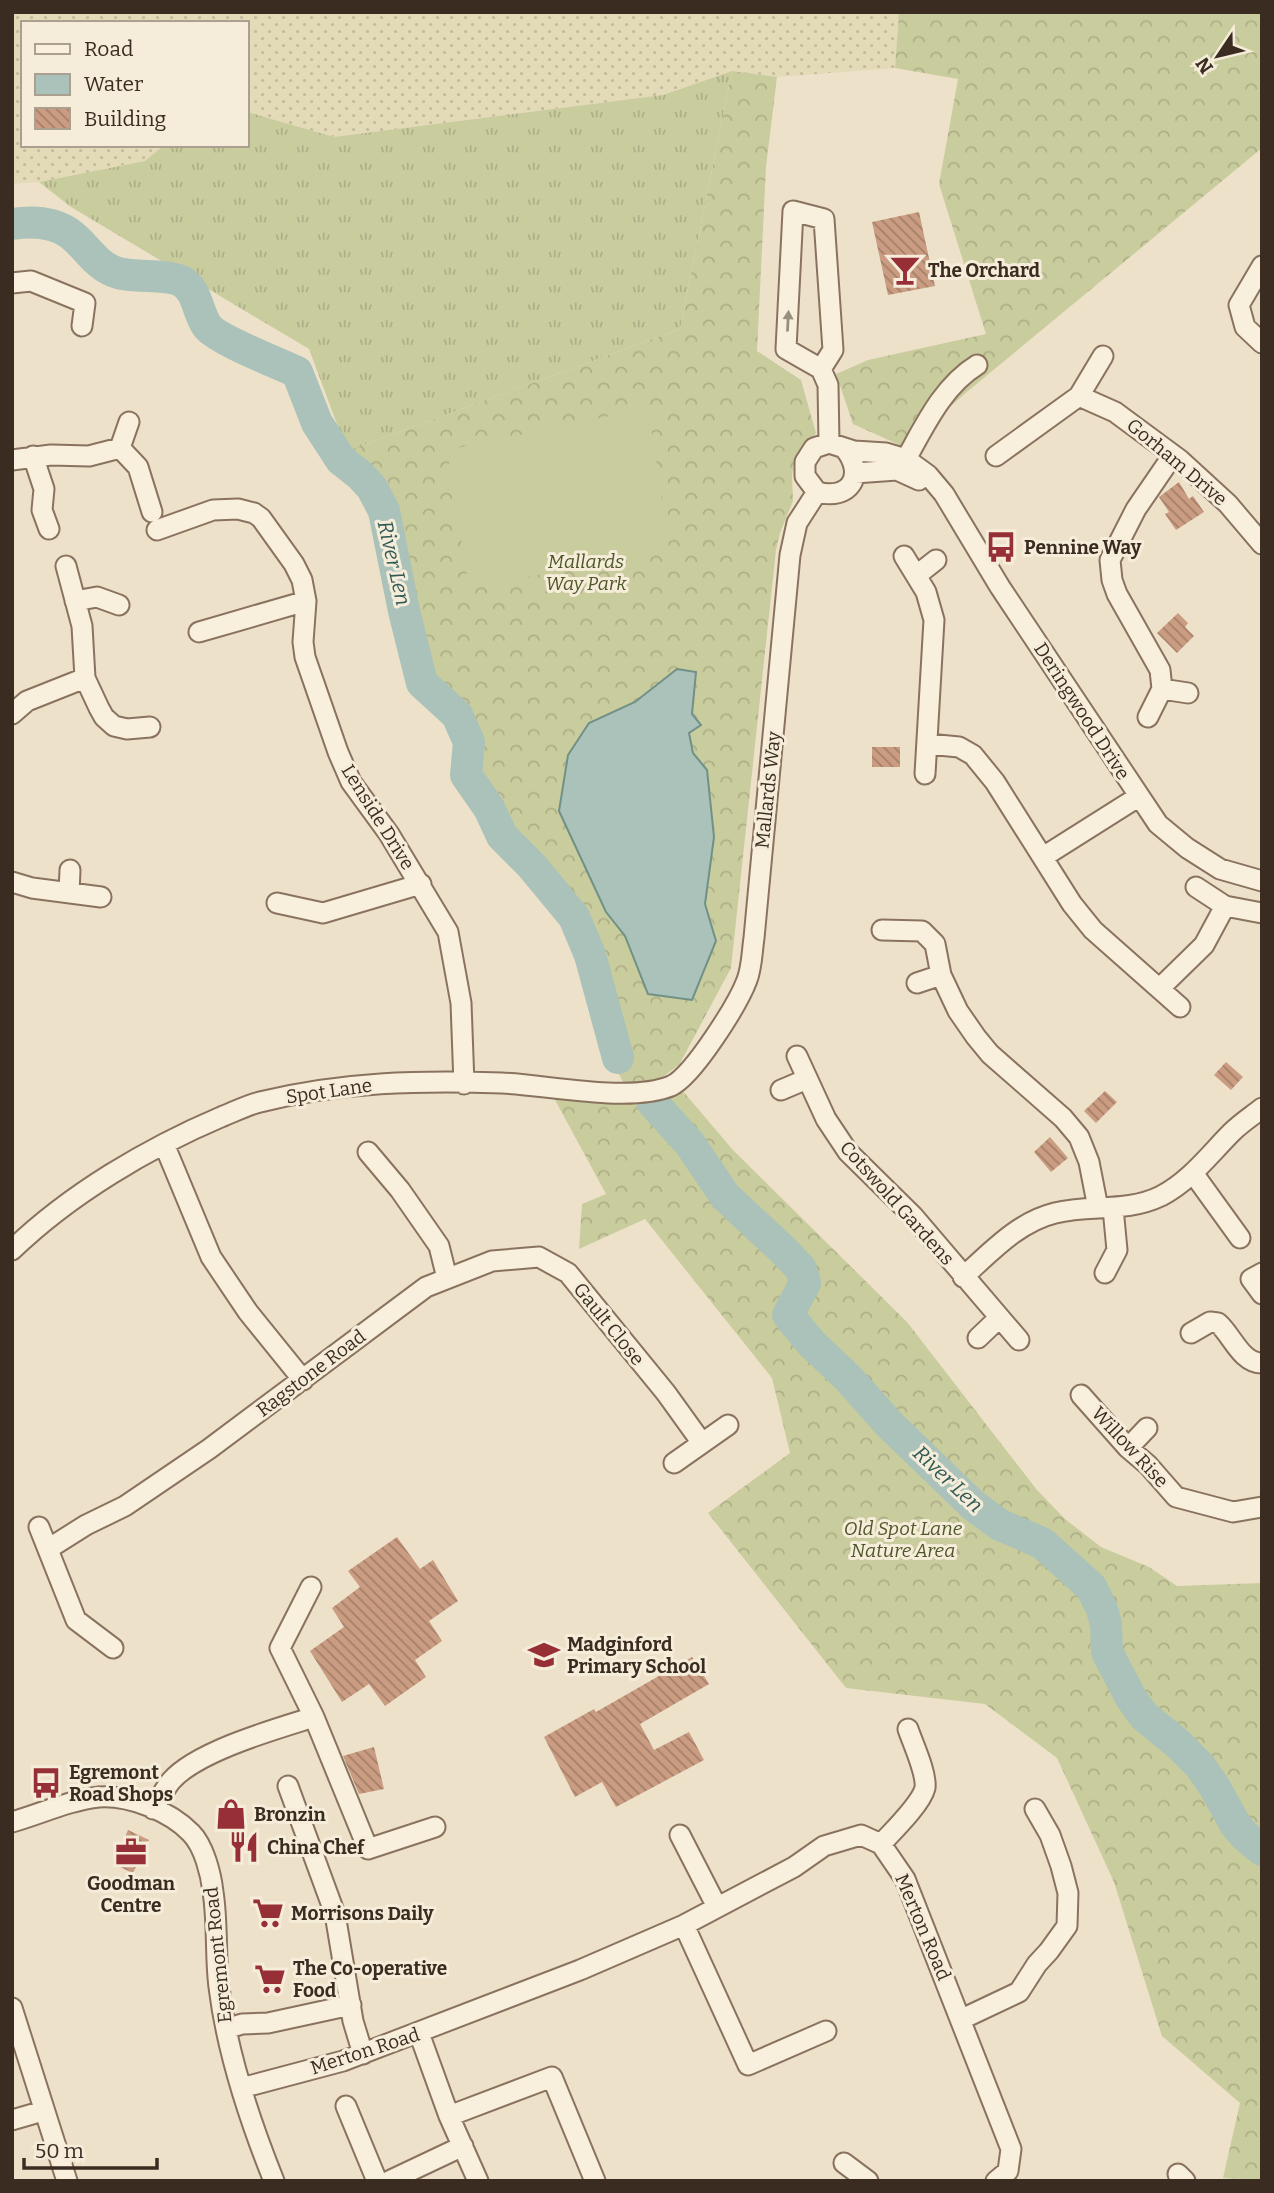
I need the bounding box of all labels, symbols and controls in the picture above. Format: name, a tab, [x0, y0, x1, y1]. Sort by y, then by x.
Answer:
legend	[21, 21, 248, 147]
north arrow	[1183, 21, 1253, 91]
text: Road	[84, 36, 133, 62]
text: N	[1191, 53, 1218, 78]
text: Water	[84, 71, 143, 97]
text: Building	[84, 106, 167, 132]
bar icon: The Orchard	[888, 253, 922, 287]
place label: The Orchard	[928, 259, 1041, 282]
one-way arrow	[782, 310, 793, 332]
street label: Gorham Drive	[1122, 413, 1232, 511]
water label: River Len	[372, 518, 416, 608]
bus stop icon: Pennine Way	[984, 530, 1018, 564]
place label: Pennine Way	[1024, 536, 1142, 559]
park label: Mallards Way Park	[545, 550, 627, 595]
street label: Deringwood Drive	[1029, 638, 1135, 784]
street label: Mallards Way	[750, 729, 786, 850]
street label: Lenside Drive	[337, 760, 419, 874]
street label: Spot Lane	[284, 1074, 374, 1108]
street label: Cotswold Gardens	[835, 1136, 959, 1270]
street label: Gault Close	[569, 1278, 649, 1370]
street label: Ragstone Road	[252, 1325, 370, 1421]
street label: Willow Rise	[1087, 1402, 1173, 1492]
water label: River Len	[908, 1440, 988, 1518]
park label: Old Spot Lane Nature Area	[844, 1517, 963, 1562]
place label: Madginford Primary School	[567, 1633, 706, 1678]
school or university icon: Madginford Primary School	[527, 1638, 561, 1672]
place label: Egremont Road Shops	[69, 1761, 173, 1806]
bus stop icon: Egremont Road Shops	[29, 1766, 63, 1800]
shop icon: Bronzin	[214, 1797, 248, 1831]
place label: Bronzin	[254, 1803, 326, 1826]
restaurant icon: China Chef	[227, 1830, 261, 1864]
office icon: Goodman Centre	[114, 1835, 148, 1869]
place label: China Chef	[267, 1836, 366, 1859]
street label: Merton Road	[890, 1870, 956, 1984]
place label: Goodman Centre	[87, 1872, 176, 1917]
street label: Egremont Road	[199, 1886, 237, 2024]
supermarket icon: Morrisons Daily	[251, 1896, 285, 1930]
place label: Morrisons Daily	[291, 1902, 434, 1925]
place label: The Co-operative Food	[293, 1957, 447, 2002]
supermarket icon: The Co-operative Food	[253, 1962, 287, 1996]
street label: Merton Road	[307, 2023, 423, 2079]
scale bar	[24, 2126, 158, 2170]
text: 50 m	[35, 2138, 84, 2164]

